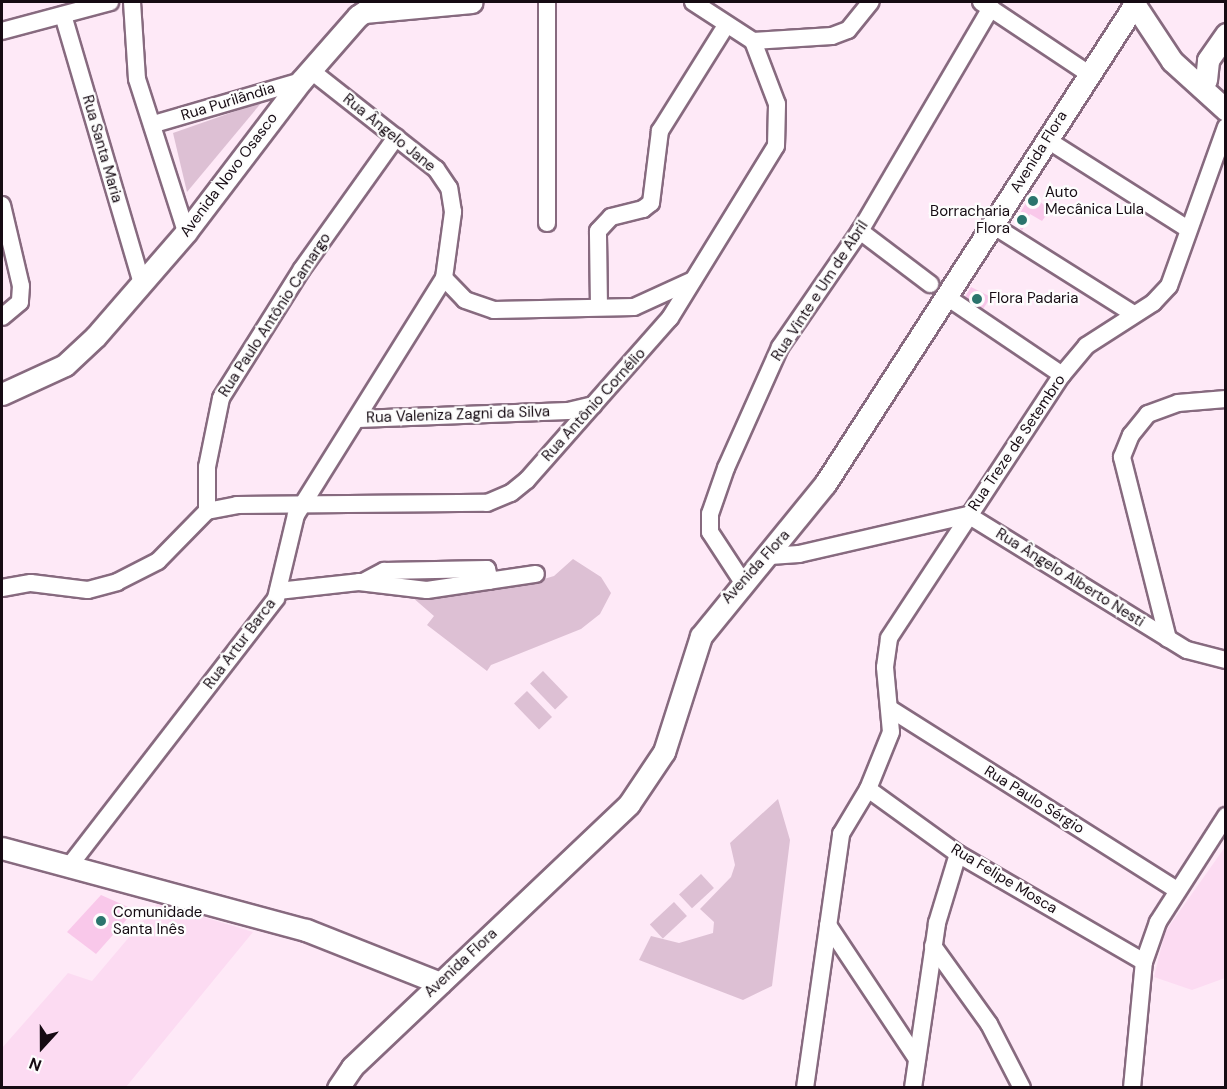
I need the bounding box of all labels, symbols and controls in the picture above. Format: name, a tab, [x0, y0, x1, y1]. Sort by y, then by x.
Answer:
street label: Rua Purilândia	[179, 79, 277, 125]
street label: Rua Ângelo Jane	[339, 90, 439, 176]
street label: Rua Santa Maria	[78, 93, 126, 205]
street label: Avenida Flora	[1007, 108, 1071, 196]
street label: Avenida Novo Osasco	[176, 109, 282, 241]
place label: Auto Mecânica Lula	[1045, 183, 1144, 218]
marker: Auto Mecânica Lula	[1026, 194, 1040, 208]
place label: Borracharia Flora	[930, 202, 1010, 237]
marker: Borracharia Flora	[1015, 213, 1029, 227]
street label: Rua Vinte e Um de Abril	[768, 218, 872, 364]
street label: Rua Paulo Antônio Camargo	[215, 230, 335, 400]
place label: Flora Padaria	[989, 290, 1078, 308]
marker: Flora Padaria	[970, 292, 984, 306]
street label: Rua Antônio Cornélio	[538, 345, 650, 465]
street label: Rua Treze de Setembro	[965, 371, 1069, 515]
street label: Rua Valeniza Zagni da Silva	[366, 403, 550, 427]
street label: Rua Ângelo Alberto Nesti	[992, 525, 1148, 631]
street label: Avenida Flora	[718, 526, 794, 608]
street label: Rua Artur Barca	[200, 595, 280, 693]
street label: Rua Paulo Sérgio	[981, 762, 1087, 838]
street label: Rua Felipe Mosca	[948, 840, 1060, 918]
place label: Comunidade Santa Inês	[113, 903, 202, 938]
marker: Comunidade Santa Inês	[94, 914, 108, 928]
street label: Avenida Flora	[421, 925, 501, 1001]
north arrow	[12, 1017, 72, 1077]
text: N	[26, 1052, 45, 1076]

